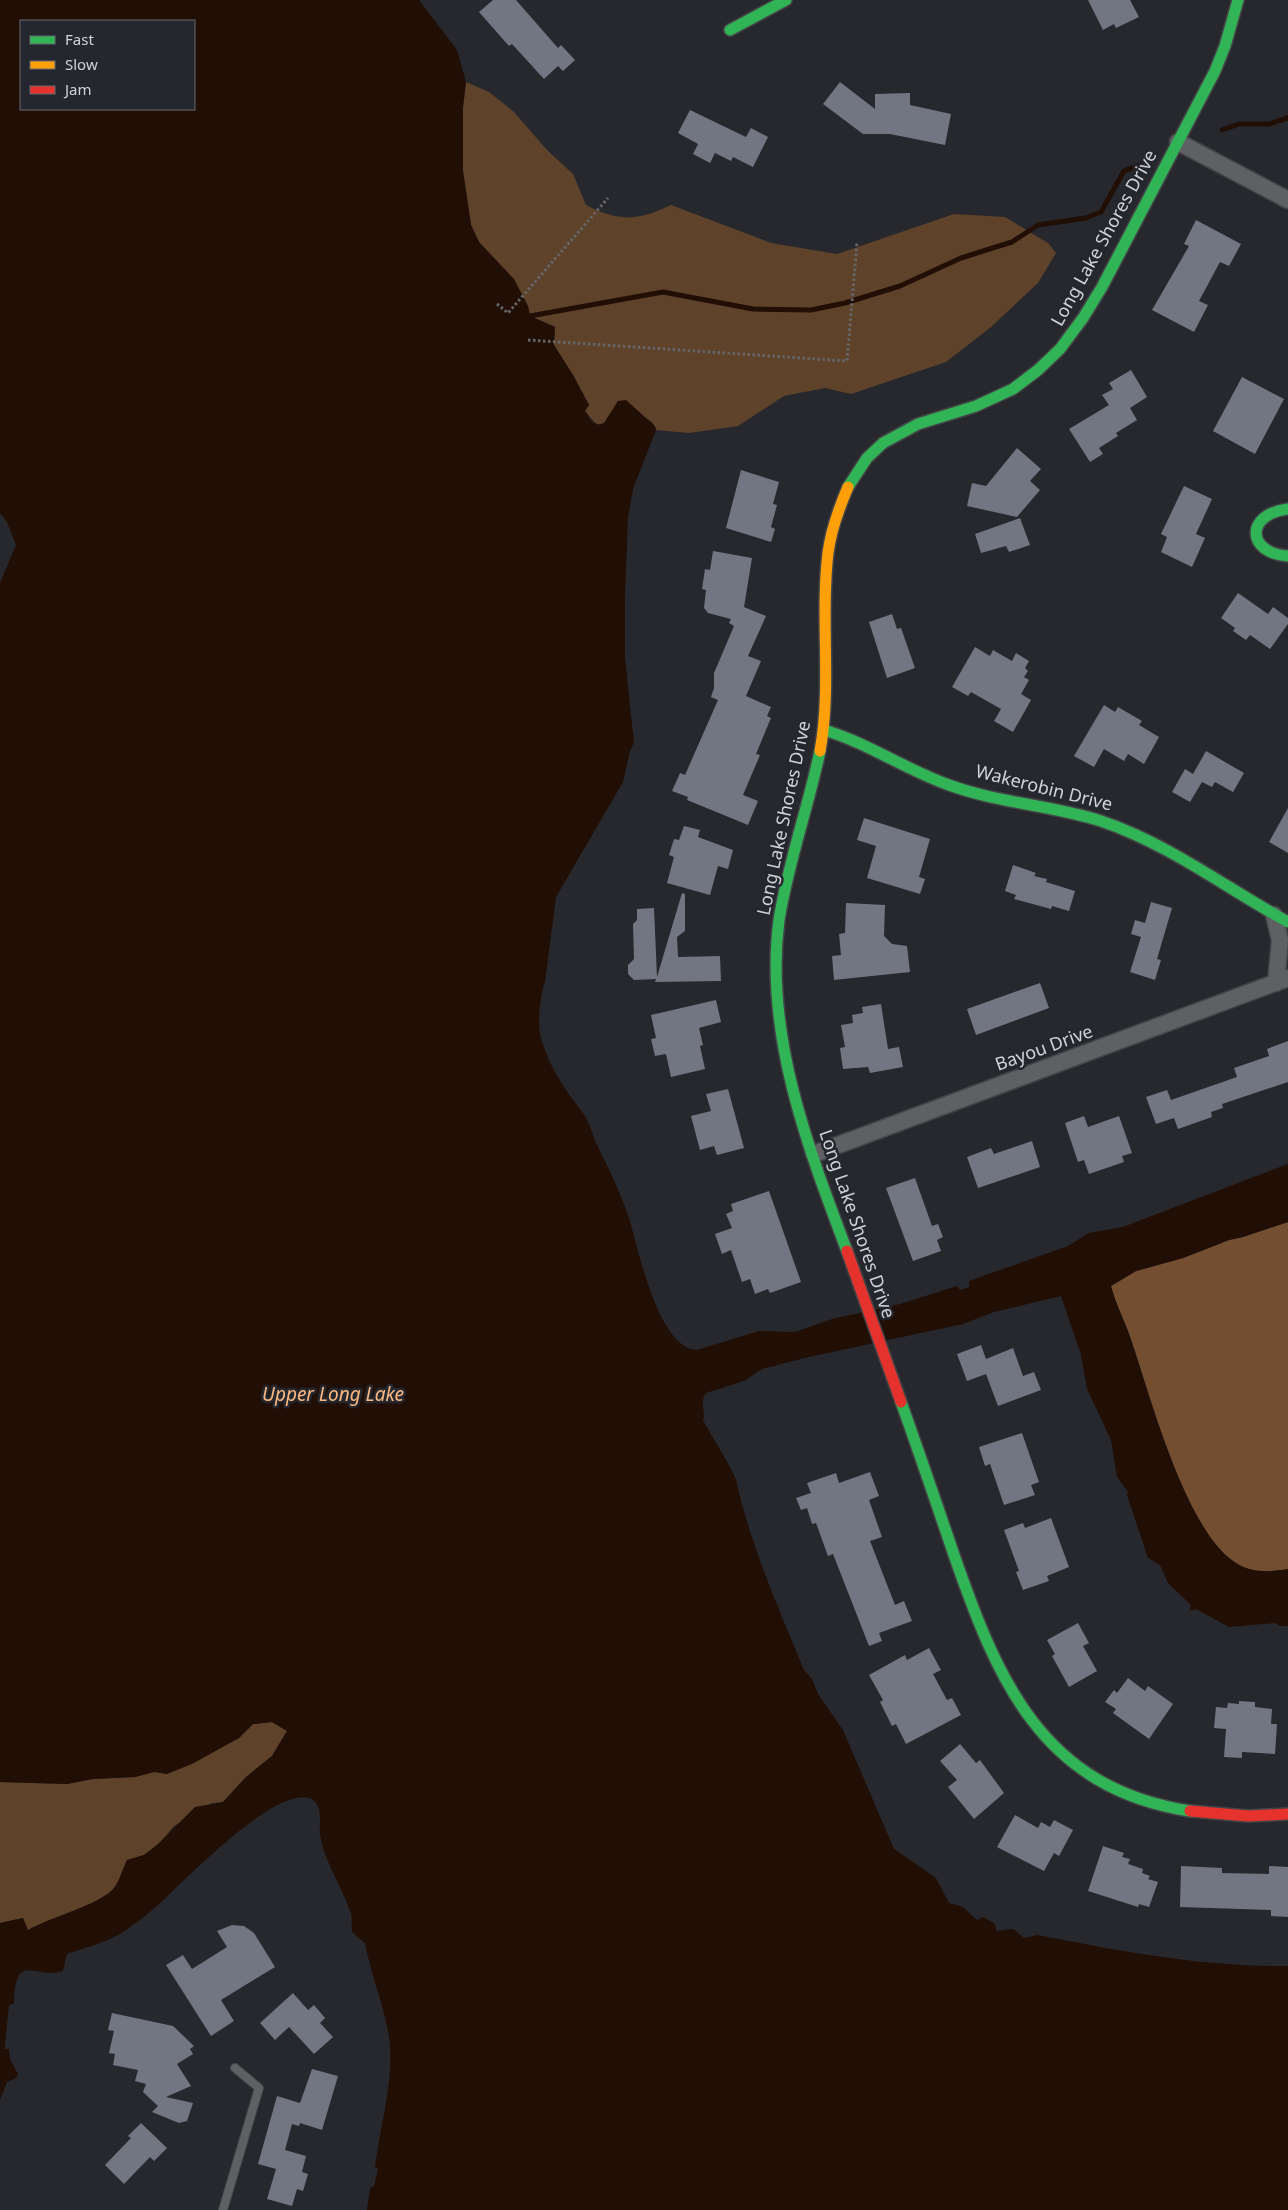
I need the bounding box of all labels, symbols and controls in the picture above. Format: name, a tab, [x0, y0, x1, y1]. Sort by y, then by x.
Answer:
legend	[20, 20, 195, 110]
text: Fast	[65, 29, 94, 49]
text: Slow	[65, 54, 98, 74]
text: Jam	[63, 79, 92, 99]
street label: Long Lake Shores Drive	[1045, 145, 1162, 330]
street label: Long Lake Shores Drive	[751, 718, 815, 917]
street label: Wakerobin Drive	[973, 758, 1115, 816]
street label: Bayou Drive	[992, 1018, 1096, 1076]
street label: Long Lake Shores Drive	[814, 1126, 902, 1321]
water label: Upper Long Lake	[262, 1381, 404, 1407]

